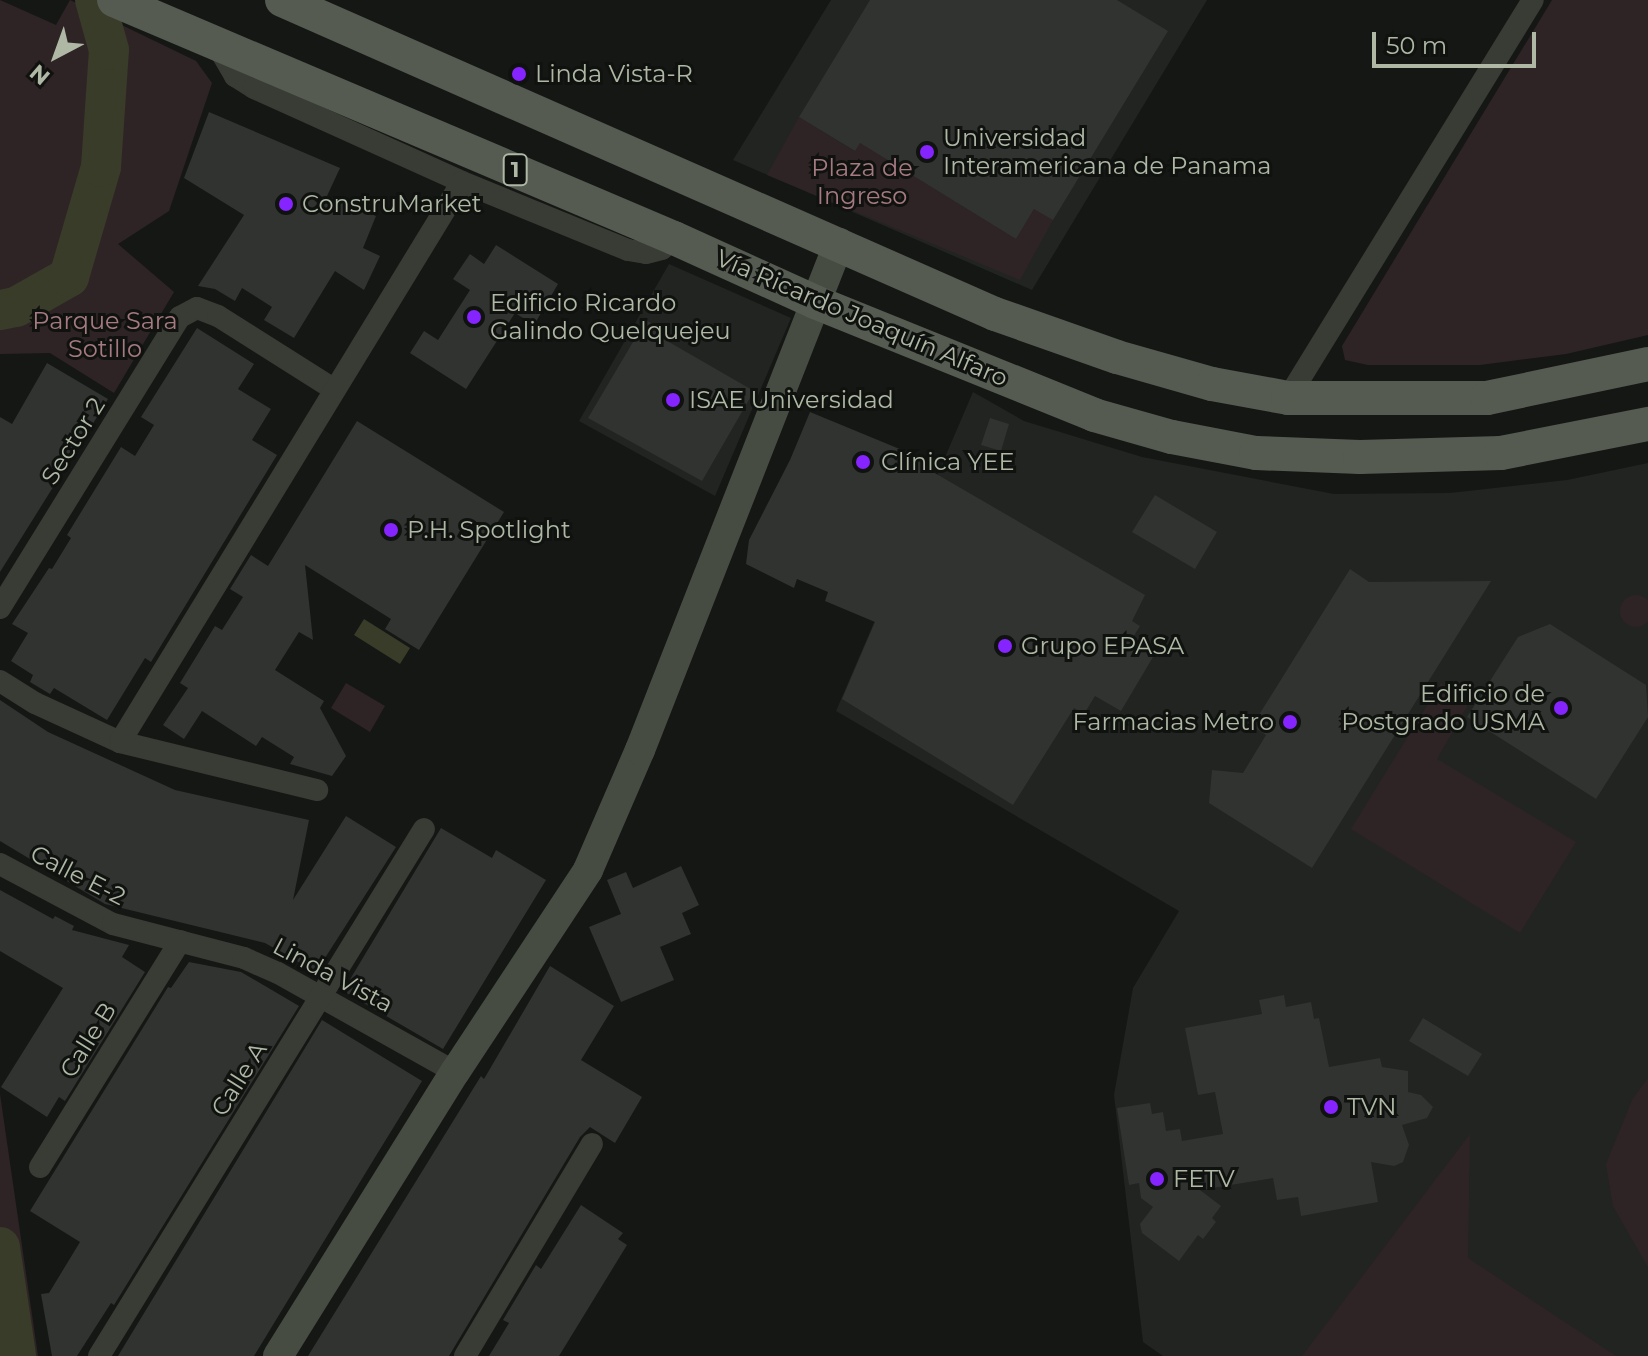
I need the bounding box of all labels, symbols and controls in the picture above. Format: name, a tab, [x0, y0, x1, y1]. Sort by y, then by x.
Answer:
north arrow	[16, 16, 96, 96]
scale bar	[1376, 16, 1540, 66]
text: 50 m	[1386, 31, 1447, 60]
text: N	[24, 58, 55, 91]
place label: Linda Vista-R	[535, 60, 693, 88]
marker: Linda Vista-R	[510, 65, 528, 83]
place label: Universidad Interamericana de Panama	[943, 124, 1271, 180]
marker: Universidad Interamericana de Panama	[918, 143, 936, 161]
road number: 1	[501, 152, 529, 188]
park label: Plaza de Ingreso	[811, 154, 913, 210]
place label: ConstruMarket	[302, 190, 482, 218]
marker: ConstruMarket	[277, 195, 295, 213]
street label: Vía Ricardo Joaquín Alfaro	[712, 243, 1012, 393]
place label: Edificio Ricardo Galindo Quelquejeu	[490, 289, 731, 345]
park label: Parque Sara Sotillo	[32, 307, 178, 363]
marker: Edificio Ricardo Galindo Quelquejeu	[465, 308, 483, 326]
place label: ISAE Universidad	[689, 386, 894, 414]
marker: ISAE Universidad	[664, 391, 682, 409]
street label: Sector 2	[35, 392, 111, 490]
place label: Clínica YEE	[881, 448, 1015, 476]
marker: Clínica YEE	[852, 451, 874, 473]
place label: P.H. Spotlight	[407, 516, 571, 544]
marker: P.H. Spotlight	[382, 521, 400, 539]
place label: Grupo EPASA	[1021, 632, 1184, 660]
marker: Grupo EPASA	[996, 637, 1014, 655]
place label: Edificio de Postgrado USMA	[1341, 680, 1545, 736]
marker: Edificio de Postgrado USMA	[1552, 699, 1570, 717]
place label: Farmacias Metro	[1073, 708, 1274, 736]
marker: Farmacias Metro	[1281, 713, 1299, 731]
street label: Calle E-2	[26, 839, 130, 911]
street label: Linda Vista	[268, 931, 398, 1019]
street label: Calle B	[54, 997, 122, 1083]
street label: Calle A	[205, 1037, 273, 1121]
place label: TVN	[1347, 1093, 1397, 1121]
marker: TVN	[1322, 1098, 1340, 1116]
place label: FETV	[1173, 1165, 1235, 1193]
marker: FETV	[1148, 1170, 1166, 1188]

